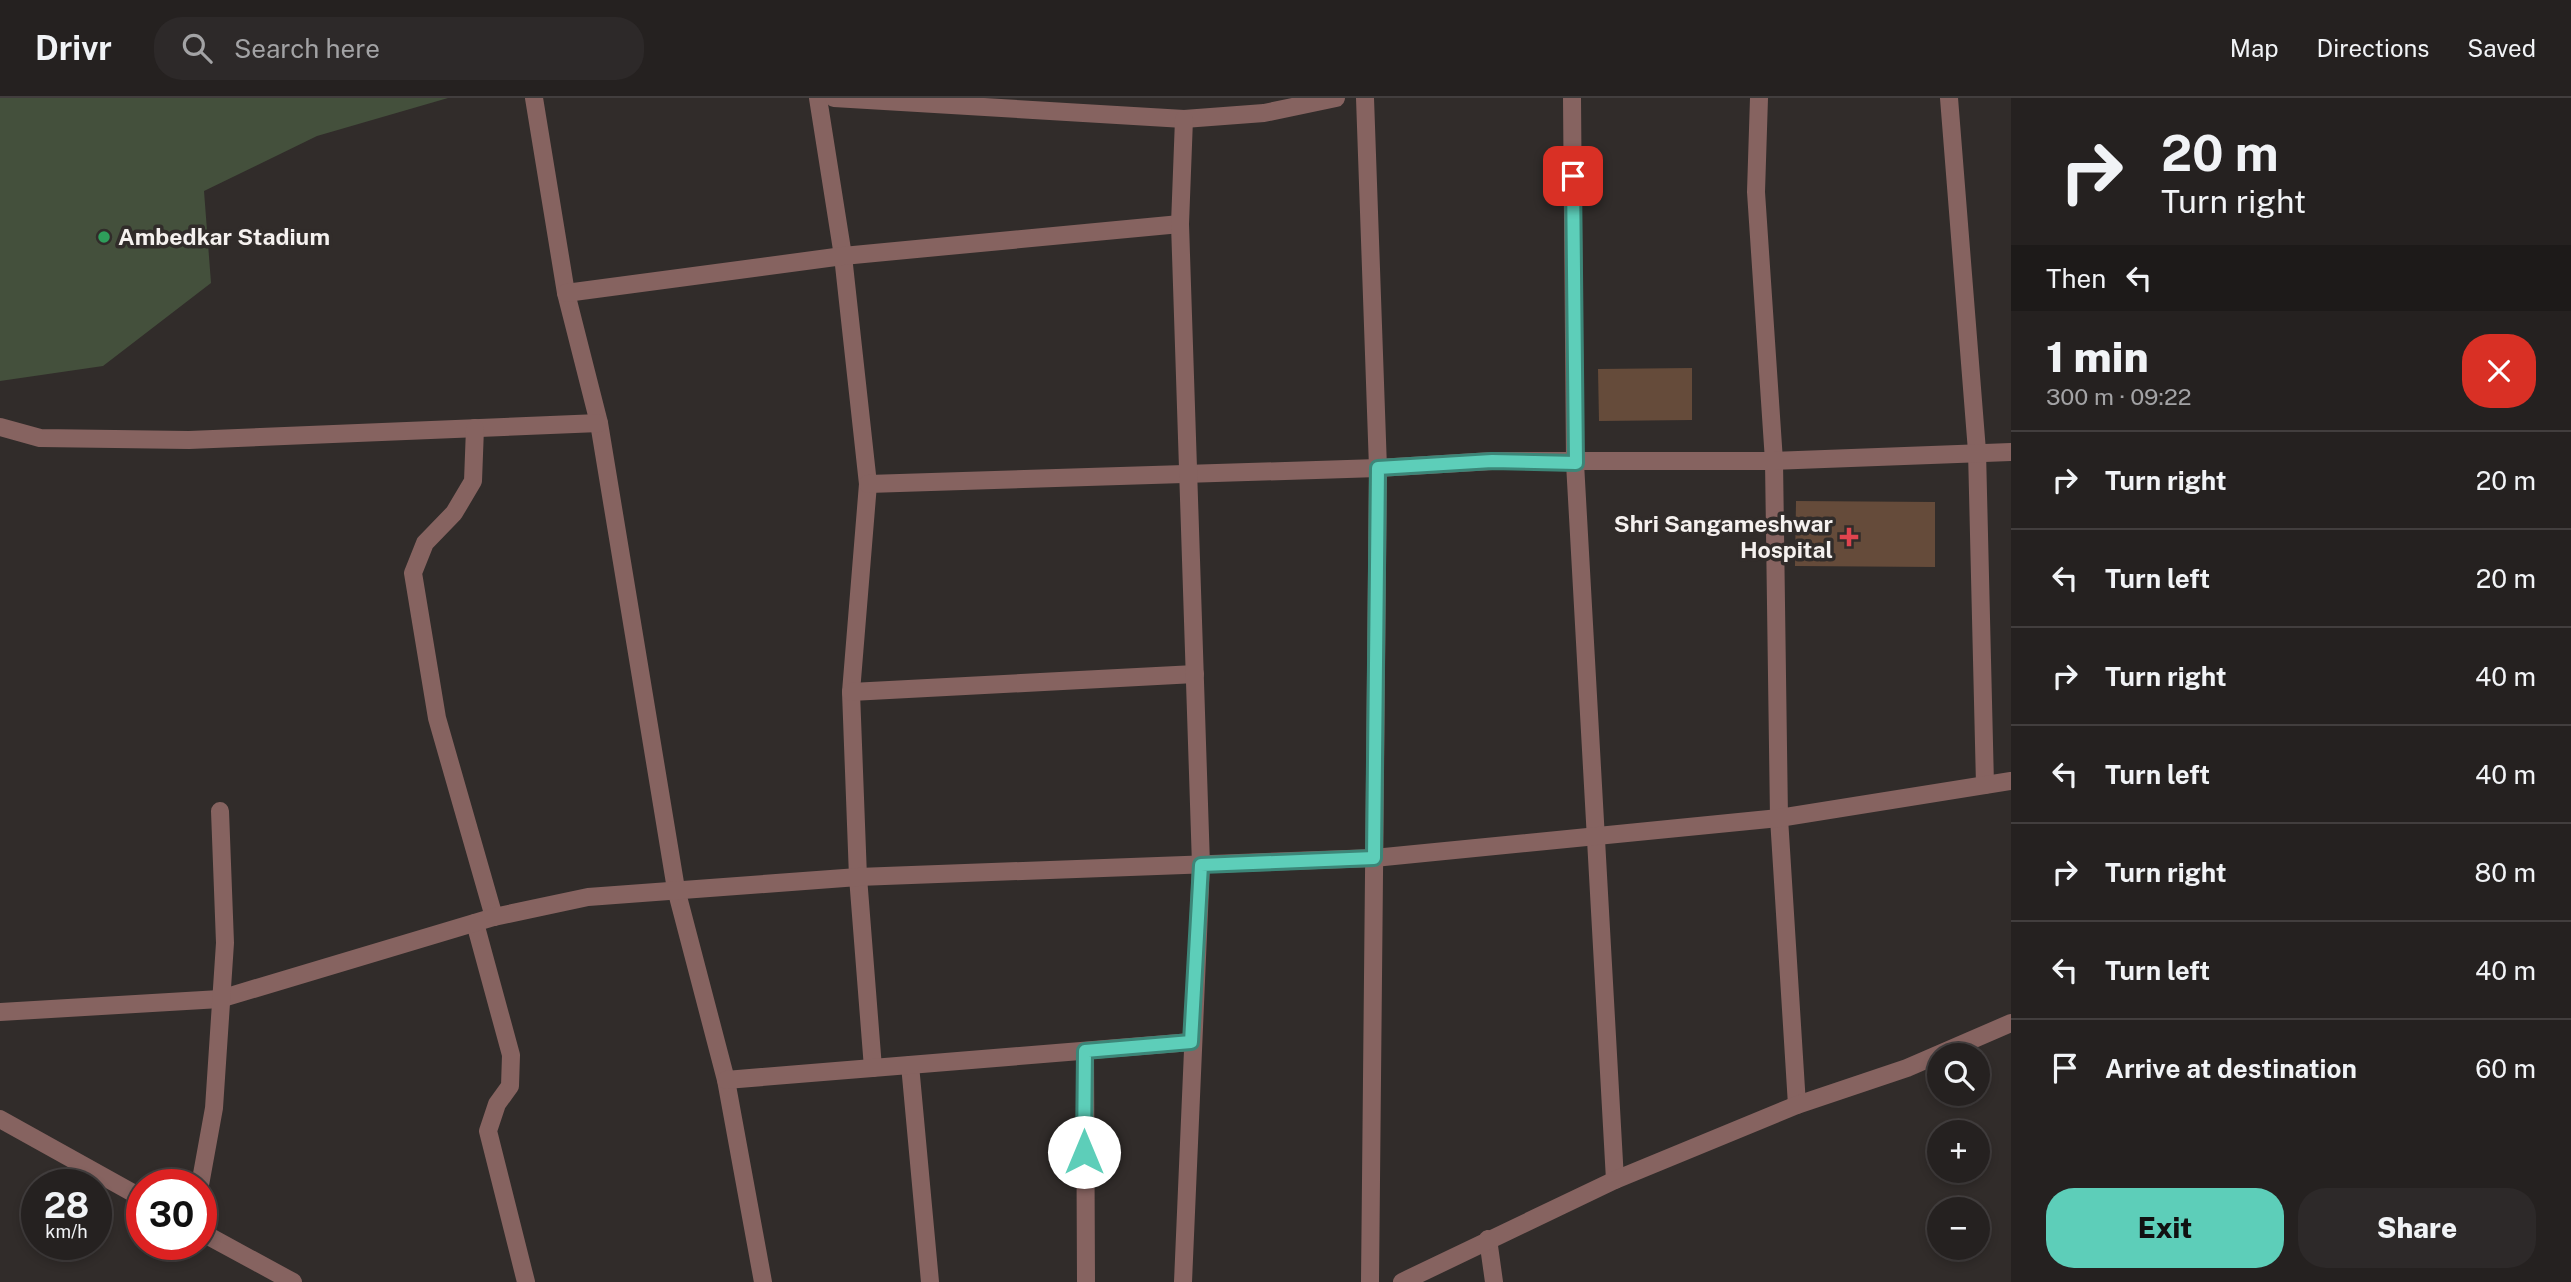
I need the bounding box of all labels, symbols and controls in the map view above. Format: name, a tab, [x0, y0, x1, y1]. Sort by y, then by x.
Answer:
search box	[154, 17, 644, 80]
text: Drivr	[35, 29, 112, 67]
icon: search	[178, 29, 216, 67]
text: Search here	[234, 33, 380, 64]
text: Map	[2230, 34, 2279, 62]
text: Directions	[2317, 34, 2429, 62]
text: Saved	[2467, 34, 2536, 62]
text: 20 m	[2161, 124, 2279, 182]
icon: right	[2046, 126, 2137, 217]
pin	[1543, 146, 1603, 206]
icon: arrive	[1554, 157, 1592, 195]
text: Turn right	[2161, 183, 2306, 220]
place label: Ambedkar Stadium	[118, 223, 330, 250]
marker: Ambedkar Stadium	[96, 229, 112, 245]
icon: left	[2120, 259, 2158, 297]
text: Then	[2046, 263, 2106, 294]
text: 1 min	[2046, 332, 2149, 381]
button: close	[2462, 334, 2536, 408]
text: 300 m · 09:22	[2046, 383, 2191, 410]
icon: right	[2046, 461, 2084, 499]
text: Turn right	[2105, 465, 2227, 496]
text: 20 m	[2476, 465, 2536, 496]
place label: Shri Sangameshwar Hospital	[1614, 510, 1833, 563]
marker: Shri Sangameshwar Hospital	[1839, 527, 1859, 547]
icon: left	[2046, 559, 2084, 597]
text: Turn left	[2105, 563, 2210, 594]
text: 20 m	[2476, 563, 2536, 594]
icon: right	[2046, 657, 2084, 695]
text: Turn right	[2105, 661, 2227, 692]
text: 40 m	[2475, 661, 2536, 692]
icon: left	[2046, 755, 2084, 793]
text: Turn left	[2105, 759, 2210, 790]
text: 40 m	[2475, 759, 2536, 790]
icon: right	[2046, 853, 2084, 891]
text: Turn right	[2105, 857, 2227, 888]
text: 80 m	[2475, 857, 2536, 888]
icon: left	[2046, 951, 2084, 989]
text: Turn left	[2105, 955, 2210, 986]
text: 40 m	[2475, 955, 2536, 986]
map controls	[1927, 1043, 1990, 1260]
button: search	[1927, 1043, 1990, 1106]
icon: arrive	[2046, 1049, 2084, 1087]
text: Arrive at destination	[2105, 1053, 2357, 1084]
text: 60 m	[2475, 1053, 2536, 1084]
position arrow	[1047, 1115, 1121, 1189]
button: +	[1927, 1120, 1990, 1183]
speed limit sign: 30	[126, 1169, 217, 1260]
text: 28	[44, 1185, 89, 1226]
button: Exit	[2046, 1188, 2284, 1268]
button: Share	[2298, 1188, 2536, 1268]
button: −	[1927, 1197, 1990, 1260]
text: km/h	[45, 1221, 88, 1242]

